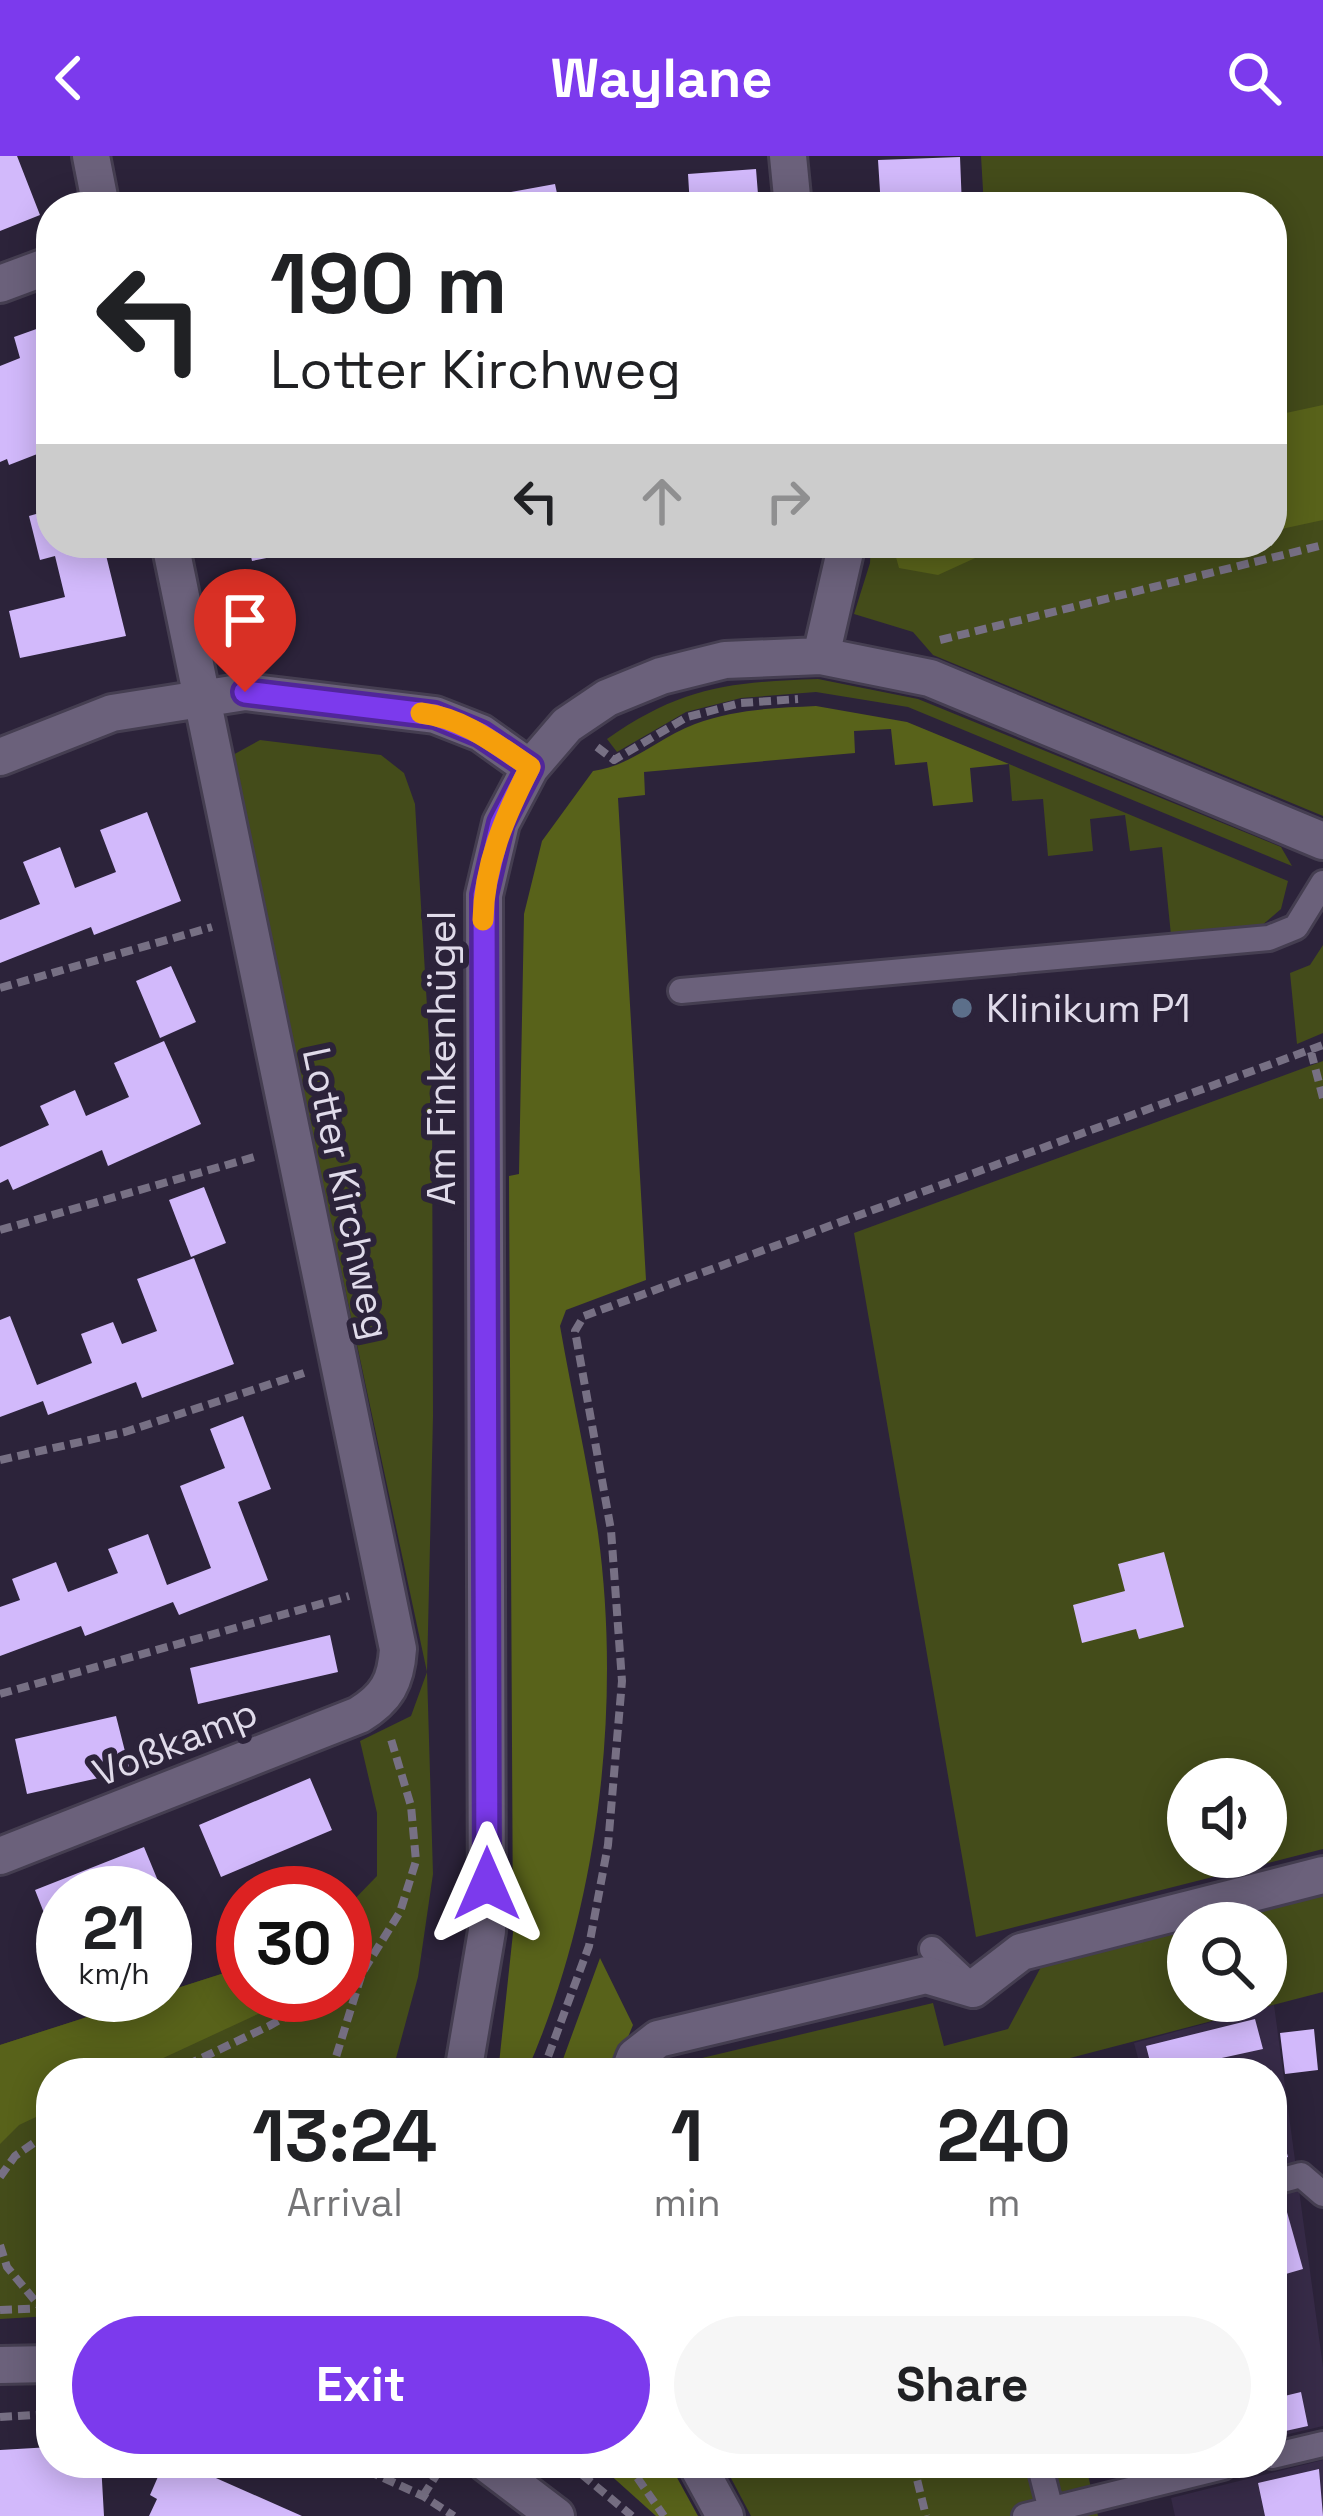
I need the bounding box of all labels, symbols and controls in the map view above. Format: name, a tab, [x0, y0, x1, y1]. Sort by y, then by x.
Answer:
text: Waylane	[551, 44, 772, 113]
icon: back	[36, 45, 102, 111]
icon: search	[1221, 45, 1287, 111]
text: 190 m	[270, 230, 507, 338]
icon: left	[72, 240, 228, 396]
text: Lotter Kirchweg	[270, 335, 681, 404]
icon: left	[503, 468, 569, 534]
icon: ahead	[629, 468, 695, 534]
icon: right	[755, 468, 821, 534]
pin	[194, 569, 296, 692]
icon: arrive	[212, 587, 278, 653]
street label: Am Finkenhügel	[417, 911, 466, 1205]
place label: Klinikum P1	[986, 984, 1191, 1033]
marker: Klinikum P1	[949, 995, 975, 1021]
street label: Lotter Kirchweg	[292, 1043, 401, 1343]
street label: Voßkamp	[86, 1687, 265, 1798]
map controls	[1167, 1758, 1287, 2022]
button: sound	[1167, 1758, 1287, 1878]
position arrow	[424, 1821, 550, 1947]
speed limit sign: 30	[216, 1866, 372, 2022]
text: 21	[83, 1890, 145, 1967]
button: search	[1167, 1902, 1287, 2022]
text: km/h	[78, 1954, 150, 1993]
text: 13:24	[252, 2090, 437, 2182]
text: 1	[671, 2090, 703, 2182]
text: 240	[937, 2090, 1071, 2182]
text: Arrival	[287, 2178, 403, 2227]
text: min	[654, 2178, 721, 2227]
text: m	[987, 2178, 1021, 2227]
button: Exit	[72, 2316, 650, 2454]
button: Share	[674, 2316, 1251, 2454]

